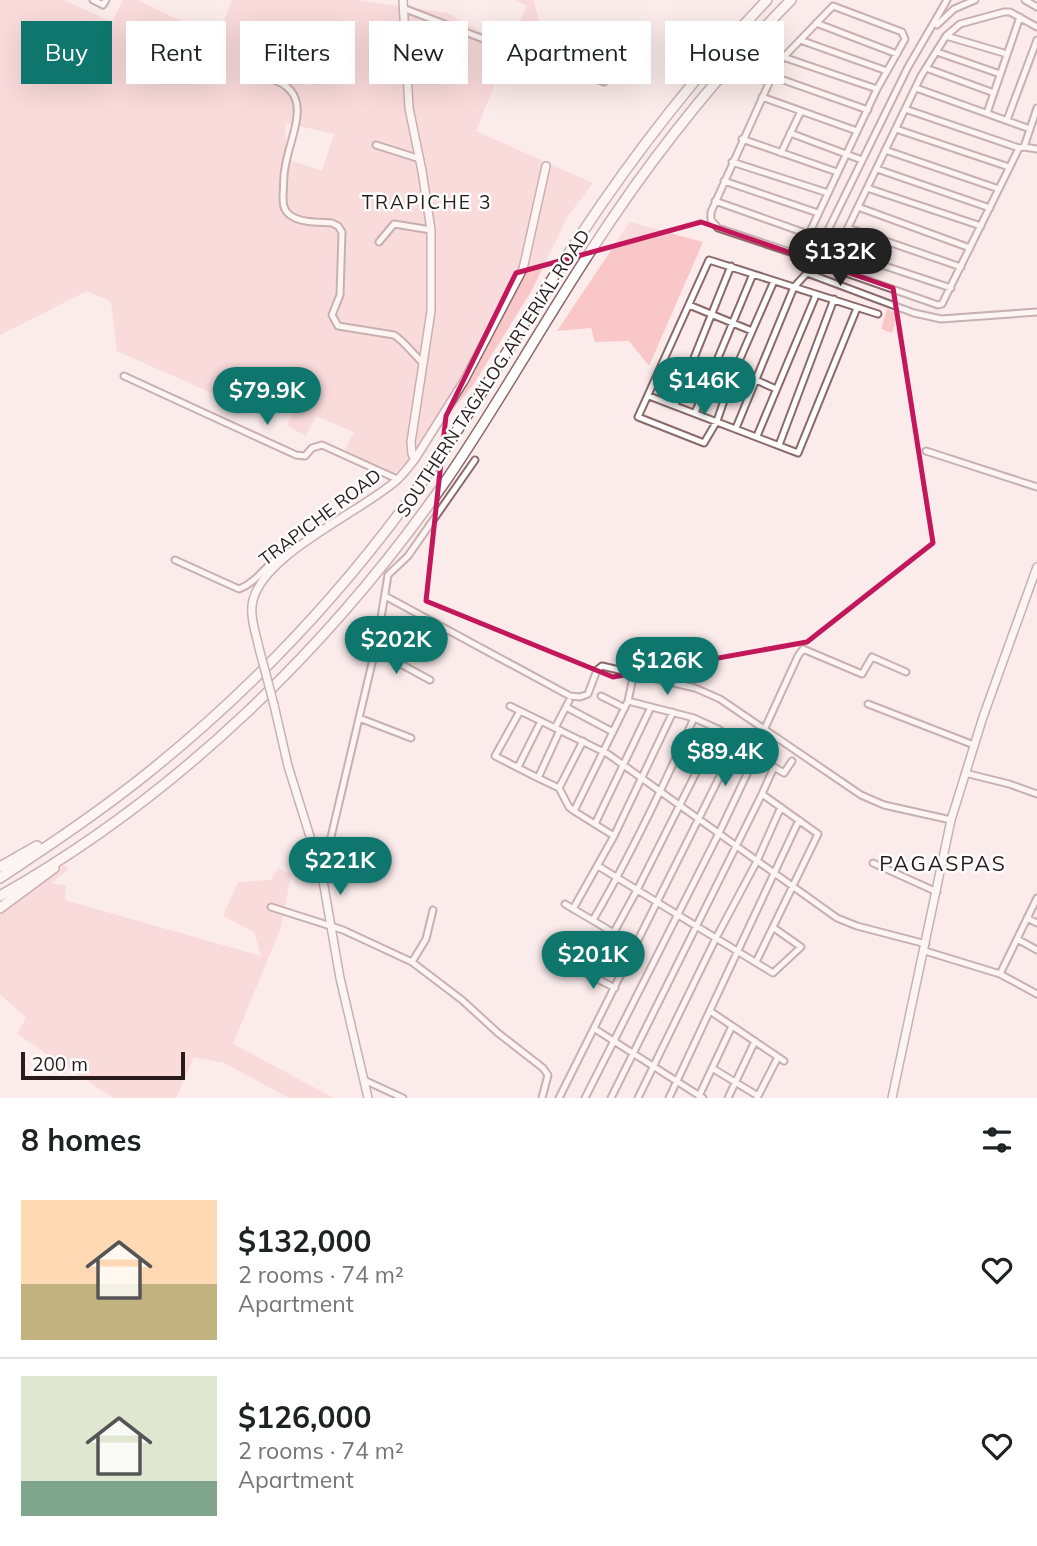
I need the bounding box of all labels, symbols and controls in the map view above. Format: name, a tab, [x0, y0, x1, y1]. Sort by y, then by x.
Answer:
chip: Buy	[21, 21, 112, 84]
chip: Rent	[126, 21, 226, 84]
chip: Filters	[240, 21, 355, 84]
chip: New	[369, 21, 468, 84]
chip: Apartment	[482, 21, 651, 84]
chip: House	[665, 21, 784, 84]
district label: TRAPICHE 3	[362, 190, 492, 214]
street label: SOUTHERN TAGALOG ARTERIAL ROAD	[391, 225, 595, 521]
pin: $132K	[791, 229, 889, 288]
text: $132K	[805, 236, 875, 265]
pin: $146K	[655, 358, 753, 417]
text: $146K	[669, 365, 739, 394]
pin: $79.9K	[210, 368, 324, 427]
text: $79.9K	[229, 375, 305, 404]
street label: TRAPICHE ROAD	[254, 464, 386, 570]
pin: $202K	[347, 616, 445, 676]
text: $202K	[361, 624, 431, 653]
pin: $126K	[618, 638, 716, 697]
text: $126K	[632, 645, 702, 674]
pin: $89.4K	[668, 728, 782, 788]
text: $89.4K	[687, 736, 763, 765]
pin: $221K	[291, 838, 389, 897]
text: $221K	[305, 845, 375, 874]
district label: PAGASPAS	[879, 850, 1007, 876]
pin: $201K	[544, 932, 642, 991]
text: $201K	[558, 939, 628, 968]
scale bar	[21, 1049, 186, 1081]
text: 200 m	[32, 1052, 88, 1076]
text: 8 homes	[21, 1121, 142, 1159]
icon: filters	[978, 1121, 1016, 1159]
text: $132,000	[238, 1222, 371, 1260]
icon: home	[77, 1228, 161, 1312]
icon: heart	[978, 1251, 1016, 1289]
text: 2 rooms · 74 m²	[238, 1260, 404, 1289]
text: Apartment	[238, 1289, 354, 1318]
text: $126,000	[238, 1398, 371, 1436]
icon: home	[77, 1404, 161, 1488]
icon: heart	[978, 1427, 1016, 1465]
text: 2 rooms · 74 m²	[238, 1436, 404, 1465]
text: Apartment	[238, 1465, 354, 1494]

